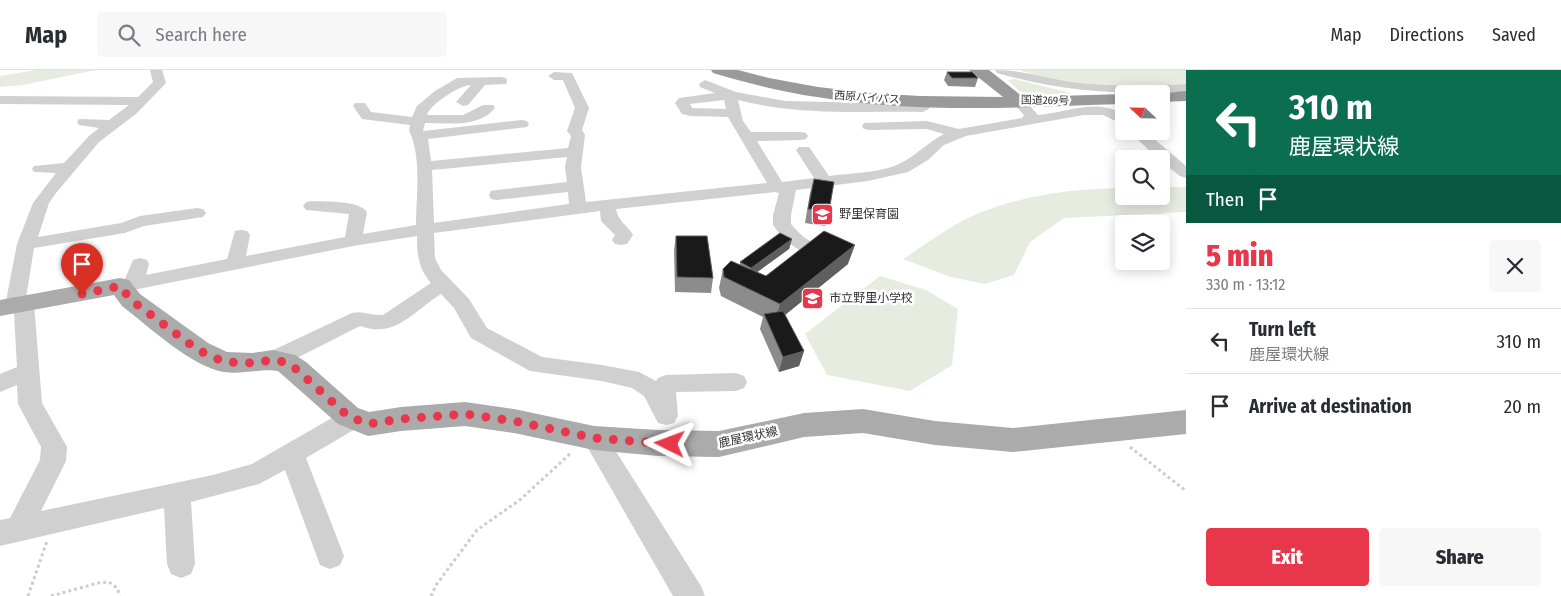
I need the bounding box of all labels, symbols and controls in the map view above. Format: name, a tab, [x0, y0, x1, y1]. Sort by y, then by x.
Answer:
search box	[97, 12, 447, 57]
text: Map	[25, 21, 67, 49]
icon: search	[115, 21, 143, 49]
text: Search here	[155, 23, 247, 46]
text: Map	[1330, 24, 1362, 46]
text: Directions	[1390, 24, 1464, 46]
text: Saved	[1492, 24, 1536, 46]
north arrow	[1115, 85, 1170, 140]
map controls	[1115, 85, 1170, 270]
text: 310 m	[1289, 86, 1373, 128]
street label: 西原バイパス	[834, 89, 900, 106]
icon: left	[1206, 90, 1271, 155]
street label: 国道269号	[1021, 94, 1069, 107]
text: 鹿屋環状線	[1289, 133, 1399, 160]
button: search	[1115, 150, 1170, 205]
icon: arrive	[1254, 185, 1282, 213]
text: Then	[1206, 188, 1244, 211]
school or university icon: 野里保育園	[811, 202, 835, 226]
place label: 野里保育園	[839, 207, 899, 221]
button: layers	[1115, 215, 1170, 270]
text: 5 min	[1206, 238, 1273, 274]
button: close	[1489, 240, 1541, 292]
pin	[61, 243, 103, 294]
icon: arrive	[68, 250, 96, 278]
text: 330 m · 13:12	[1206, 275, 1285, 294]
school or university icon: 市立野里小学校	[801, 286, 825, 310]
place label: 市立野里小学校	[829, 291, 913, 305]
text: Turn left	[1249, 318, 1316, 341]
icon: left	[1206, 327, 1234, 355]
text: 310 m	[1497, 330, 1541, 353]
text: 鹿屋環状線	[1249, 345, 1329, 364]
icon: arrive	[1206, 392, 1234, 420]
text: Arrive at destination	[1249, 395, 1412, 418]
text: 20 m	[1504, 395, 1541, 418]
position arrow	[643, 417, 695, 469]
street label: 鹿屋環状線	[717, 424, 779, 450]
button: Exit	[1206, 528, 1369, 586]
button: Share	[1379, 528, 1541, 586]

